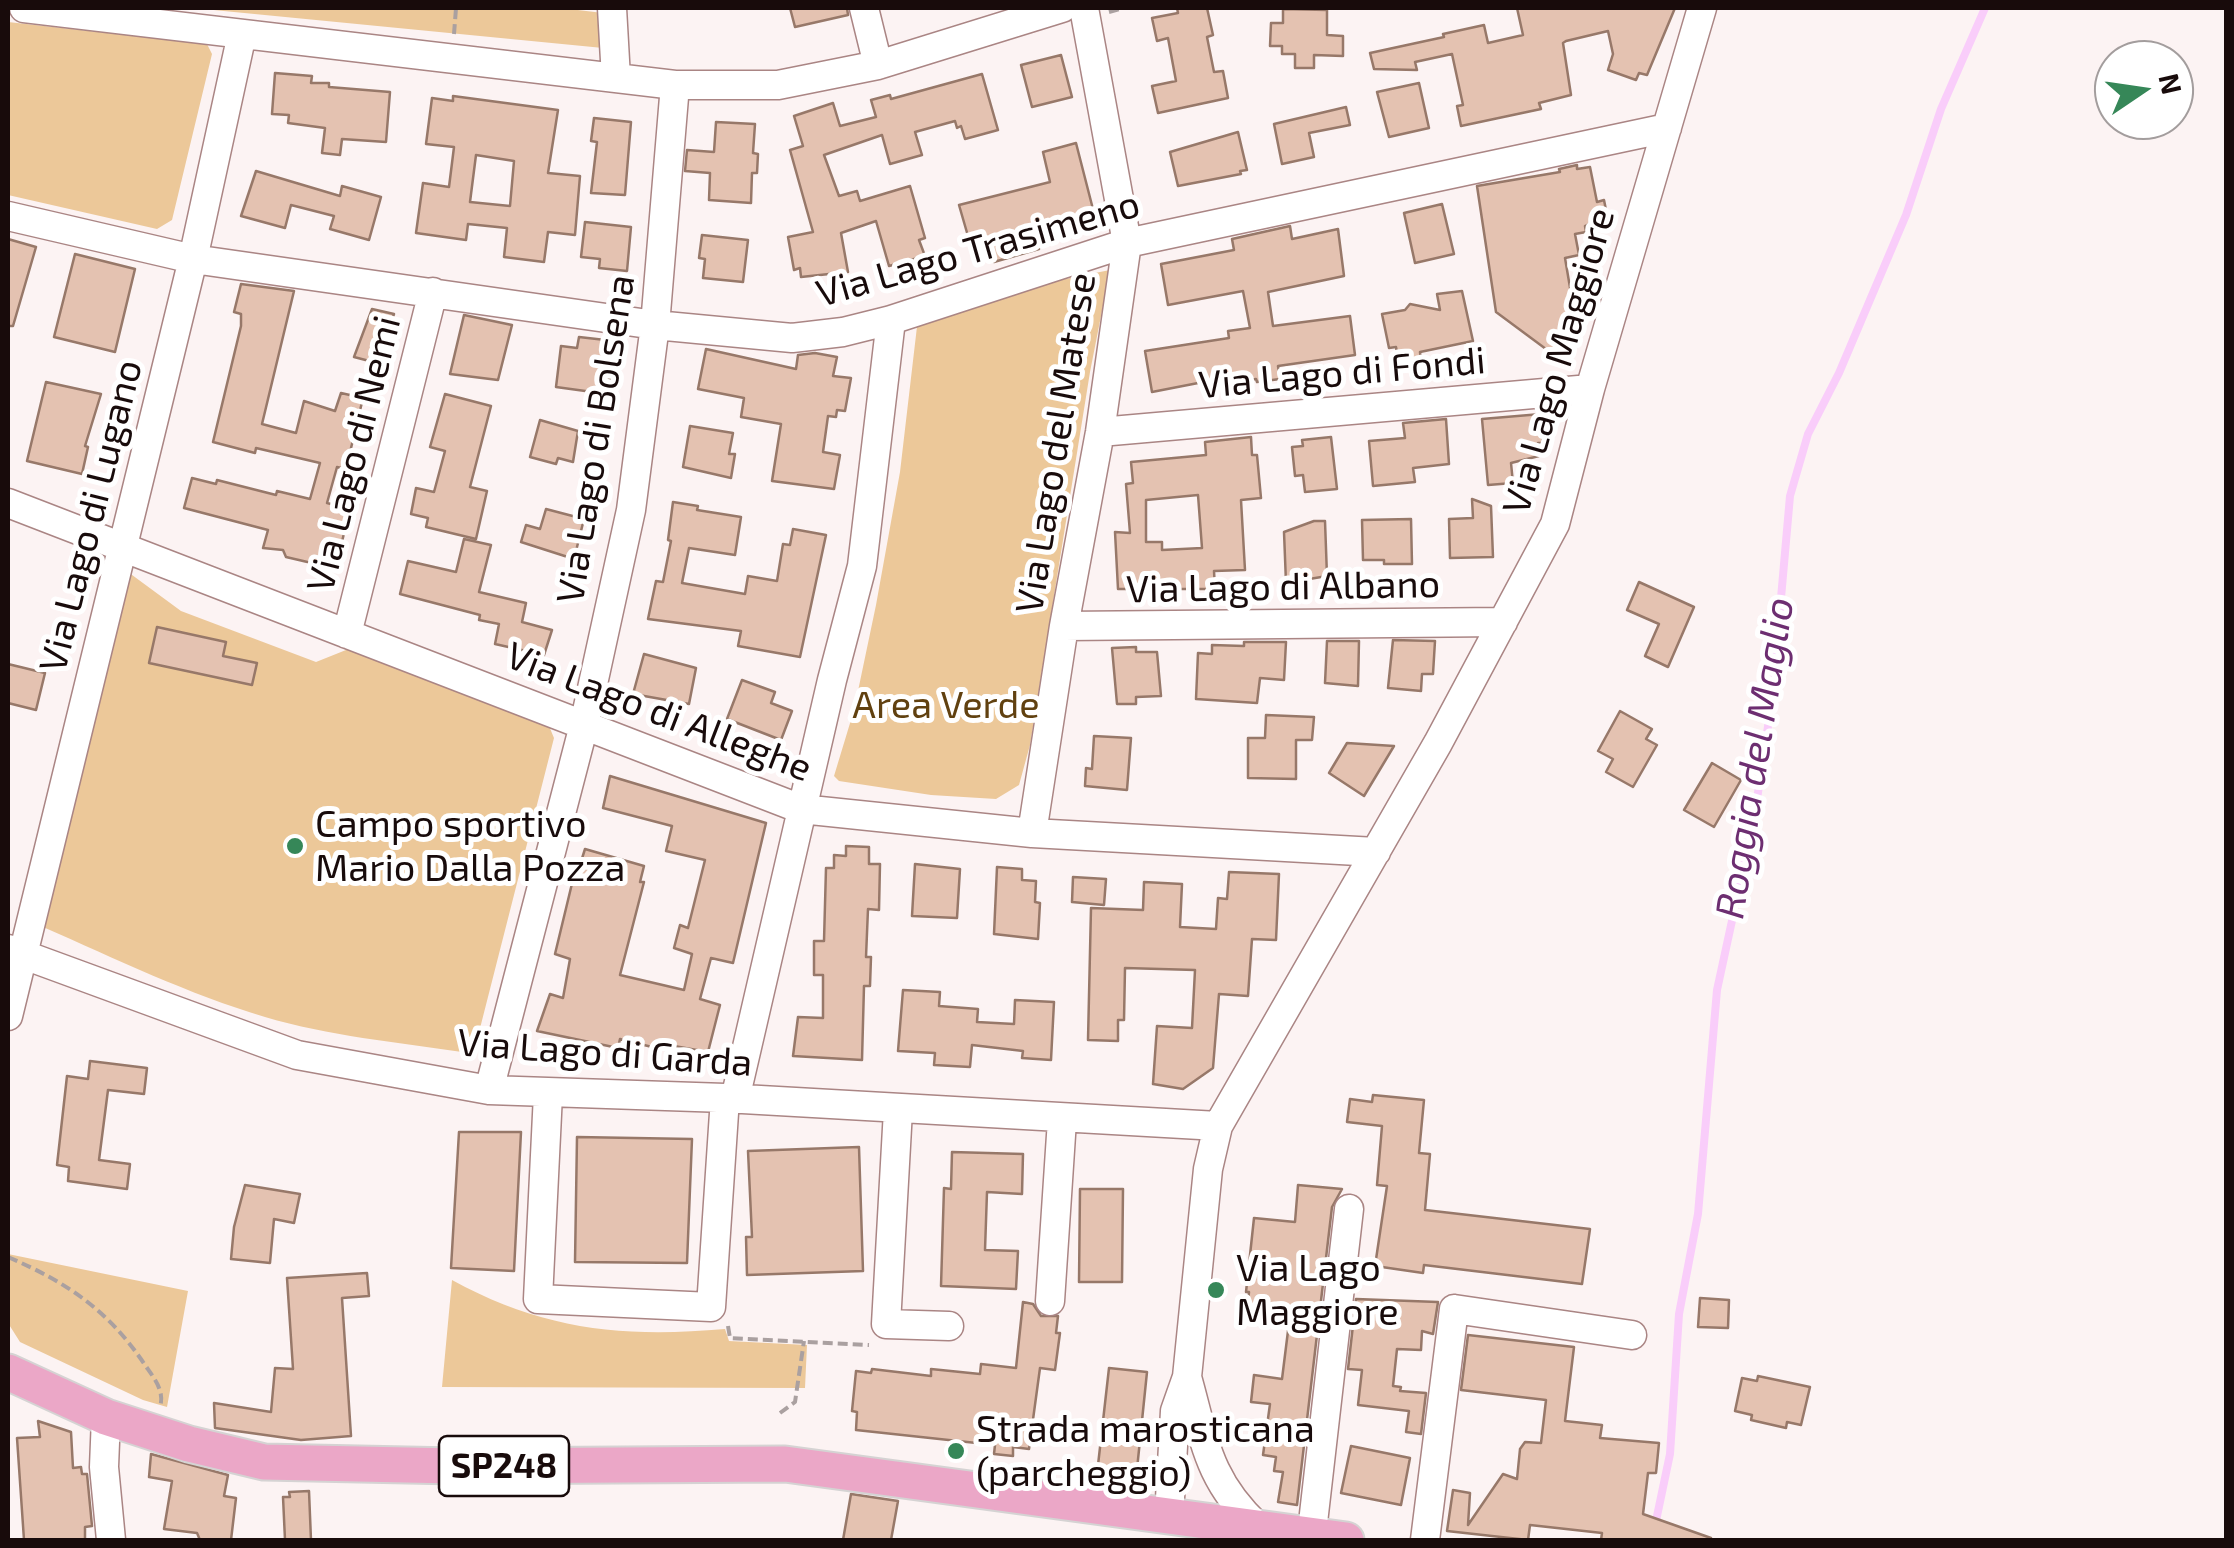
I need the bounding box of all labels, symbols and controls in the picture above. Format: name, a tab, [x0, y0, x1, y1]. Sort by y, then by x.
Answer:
north arrow	[2094, 40, 2194, 140]
text: N	[2152, 70, 2190, 97]
street label: Via Lago Trasimeno	[811, 181, 1145, 317]
street label: Via Lago Maggiore	[1494, 203, 1624, 519]
street label: Via Lago del Matese	[1007, 269, 1105, 617]
street label: Via Lago di Bolsena	[548, 271, 644, 607]
street label: Via Lago di Nemi	[298, 311, 410, 597]
street label: Via Lago di Fondi	[1197, 338, 1487, 408]
street label: Via Lago di Lugano	[30, 355, 152, 677]
street label: Via Lago di Albano	[1126, 561, 1440, 613]
water label: Roggia del Maglio	[1706, 594, 1804, 922]
street label: Via Lago di Alleghe	[500, 633, 818, 791]
park label: Area Verde	[852, 682, 1040, 728]
place label: Campo sportivo Mario Dalla Pozza	[315, 801, 625, 891]
marker: Campo sportivo Mario Dalla Pozza	[284, 835, 306, 857]
street label: Via Lago di Garda	[456, 1020, 754, 1086]
place label: Via Lago Maggiore	[1236, 1245, 1399, 1334]
marker: Via Lago Maggiore	[1205, 1279, 1227, 1301]
place label: Strada marosticana (parcheggio)	[976, 1406, 1315, 1496]
road number: SP248	[439, 1436, 569, 1496]
marker: Strada marosticana (parcheggio)	[945, 1440, 967, 1462]

